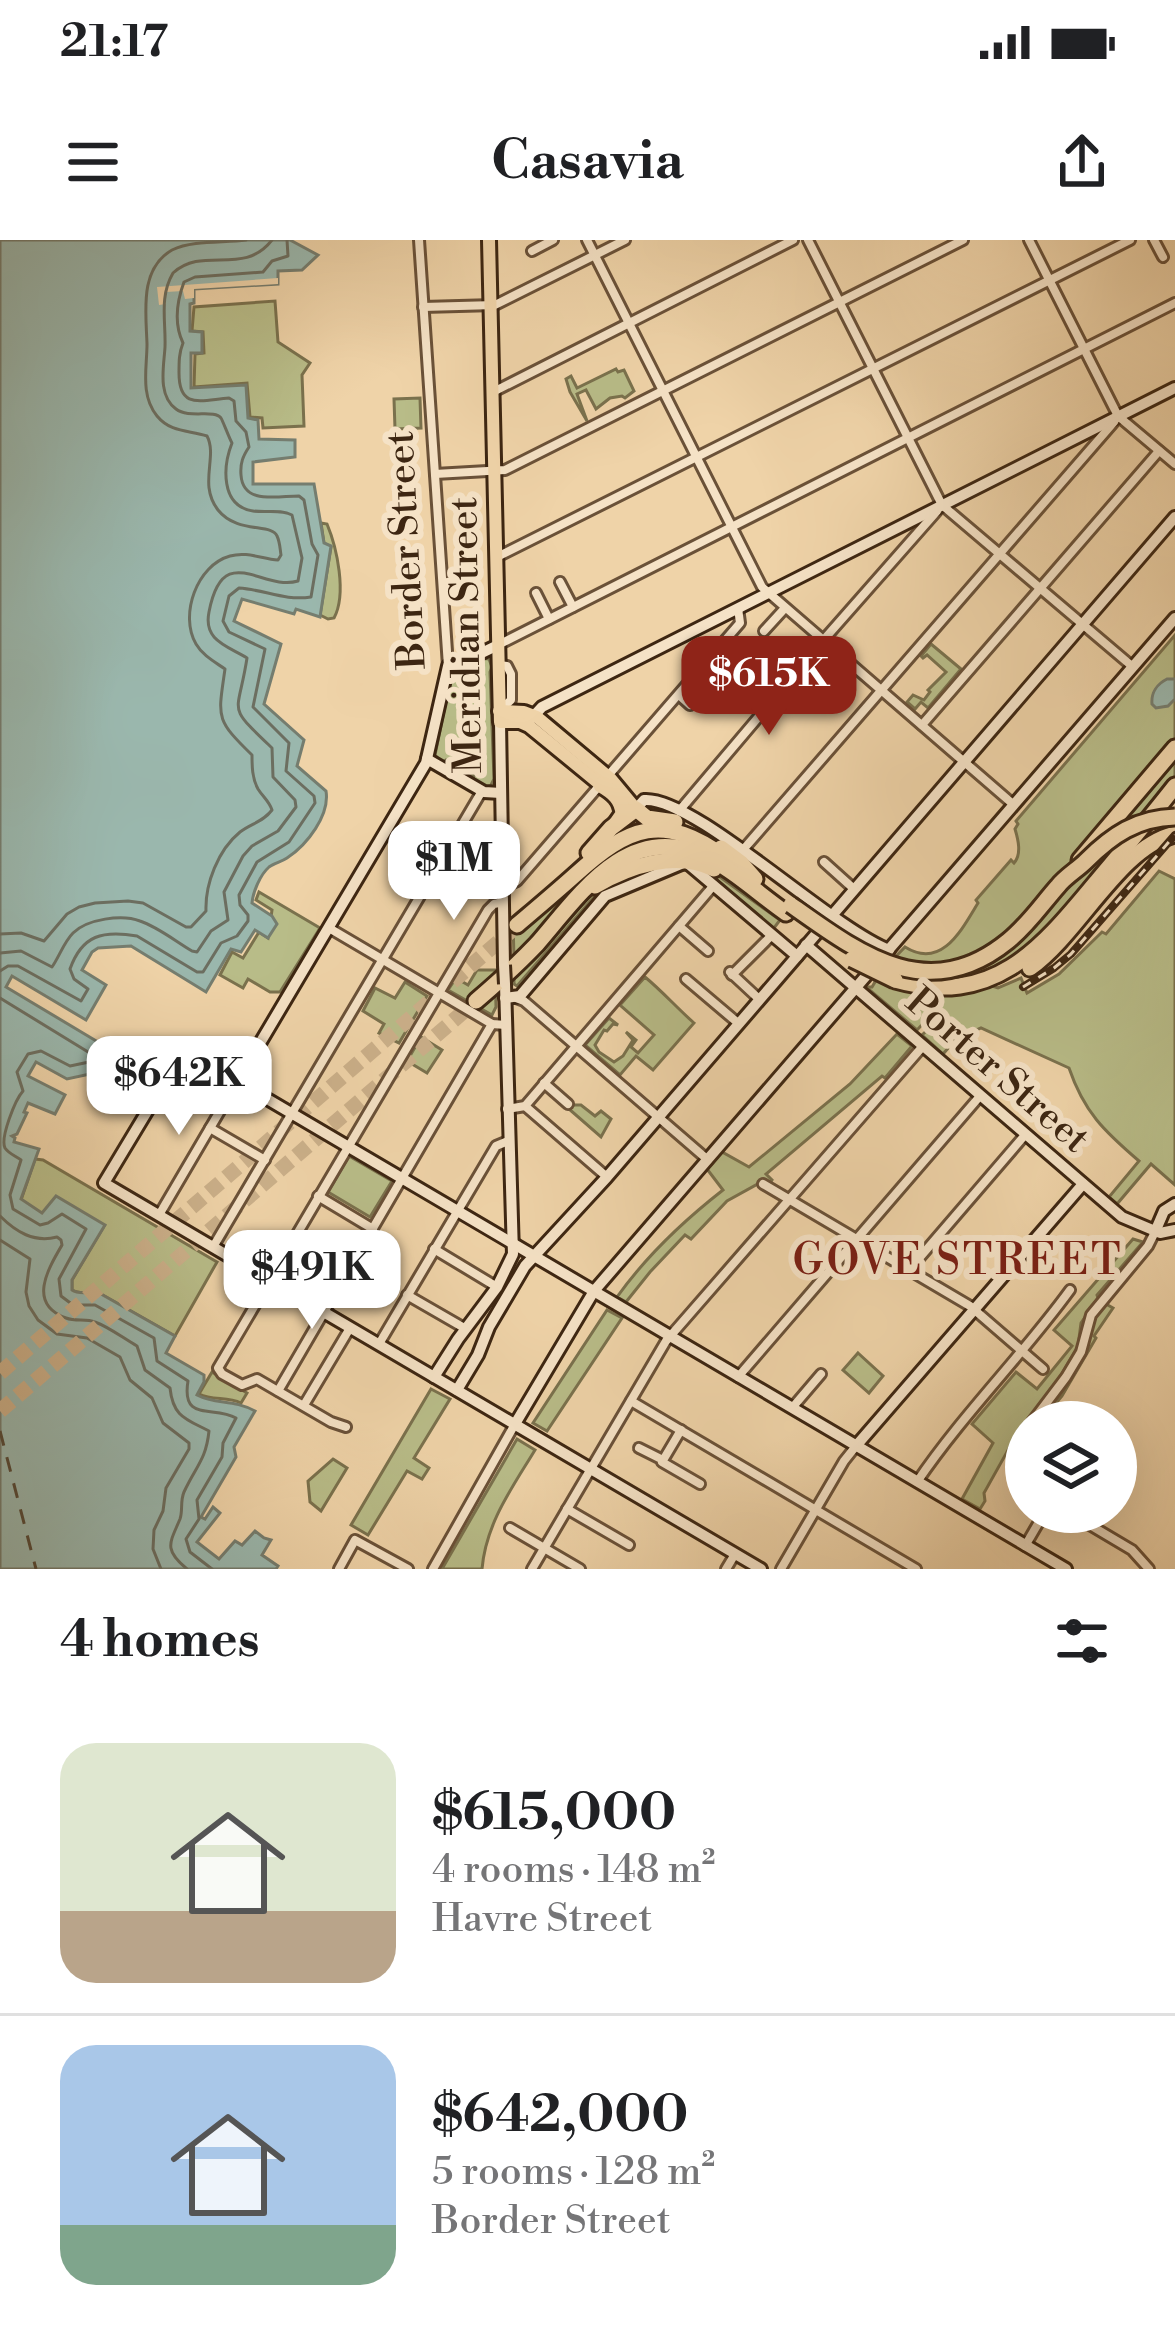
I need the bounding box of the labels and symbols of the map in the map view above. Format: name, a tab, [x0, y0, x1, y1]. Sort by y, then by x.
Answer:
street label: Border Street	[376, 429, 438, 671]
street label: Meridian Street	[440, 496, 494, 774]
pin: $615K	[685, 636, 853, 738]
pin: $1M	[396, 821, 512, 923]
street label: Porter Street	[895, 978, 1099, 1164]
pin: $642K	[95, 1036, 263, 1138]
pin: $491K	[228, 1230, 396, 1332]
district label: GOVE STREET	[793, 1235, 1124, 1288]

